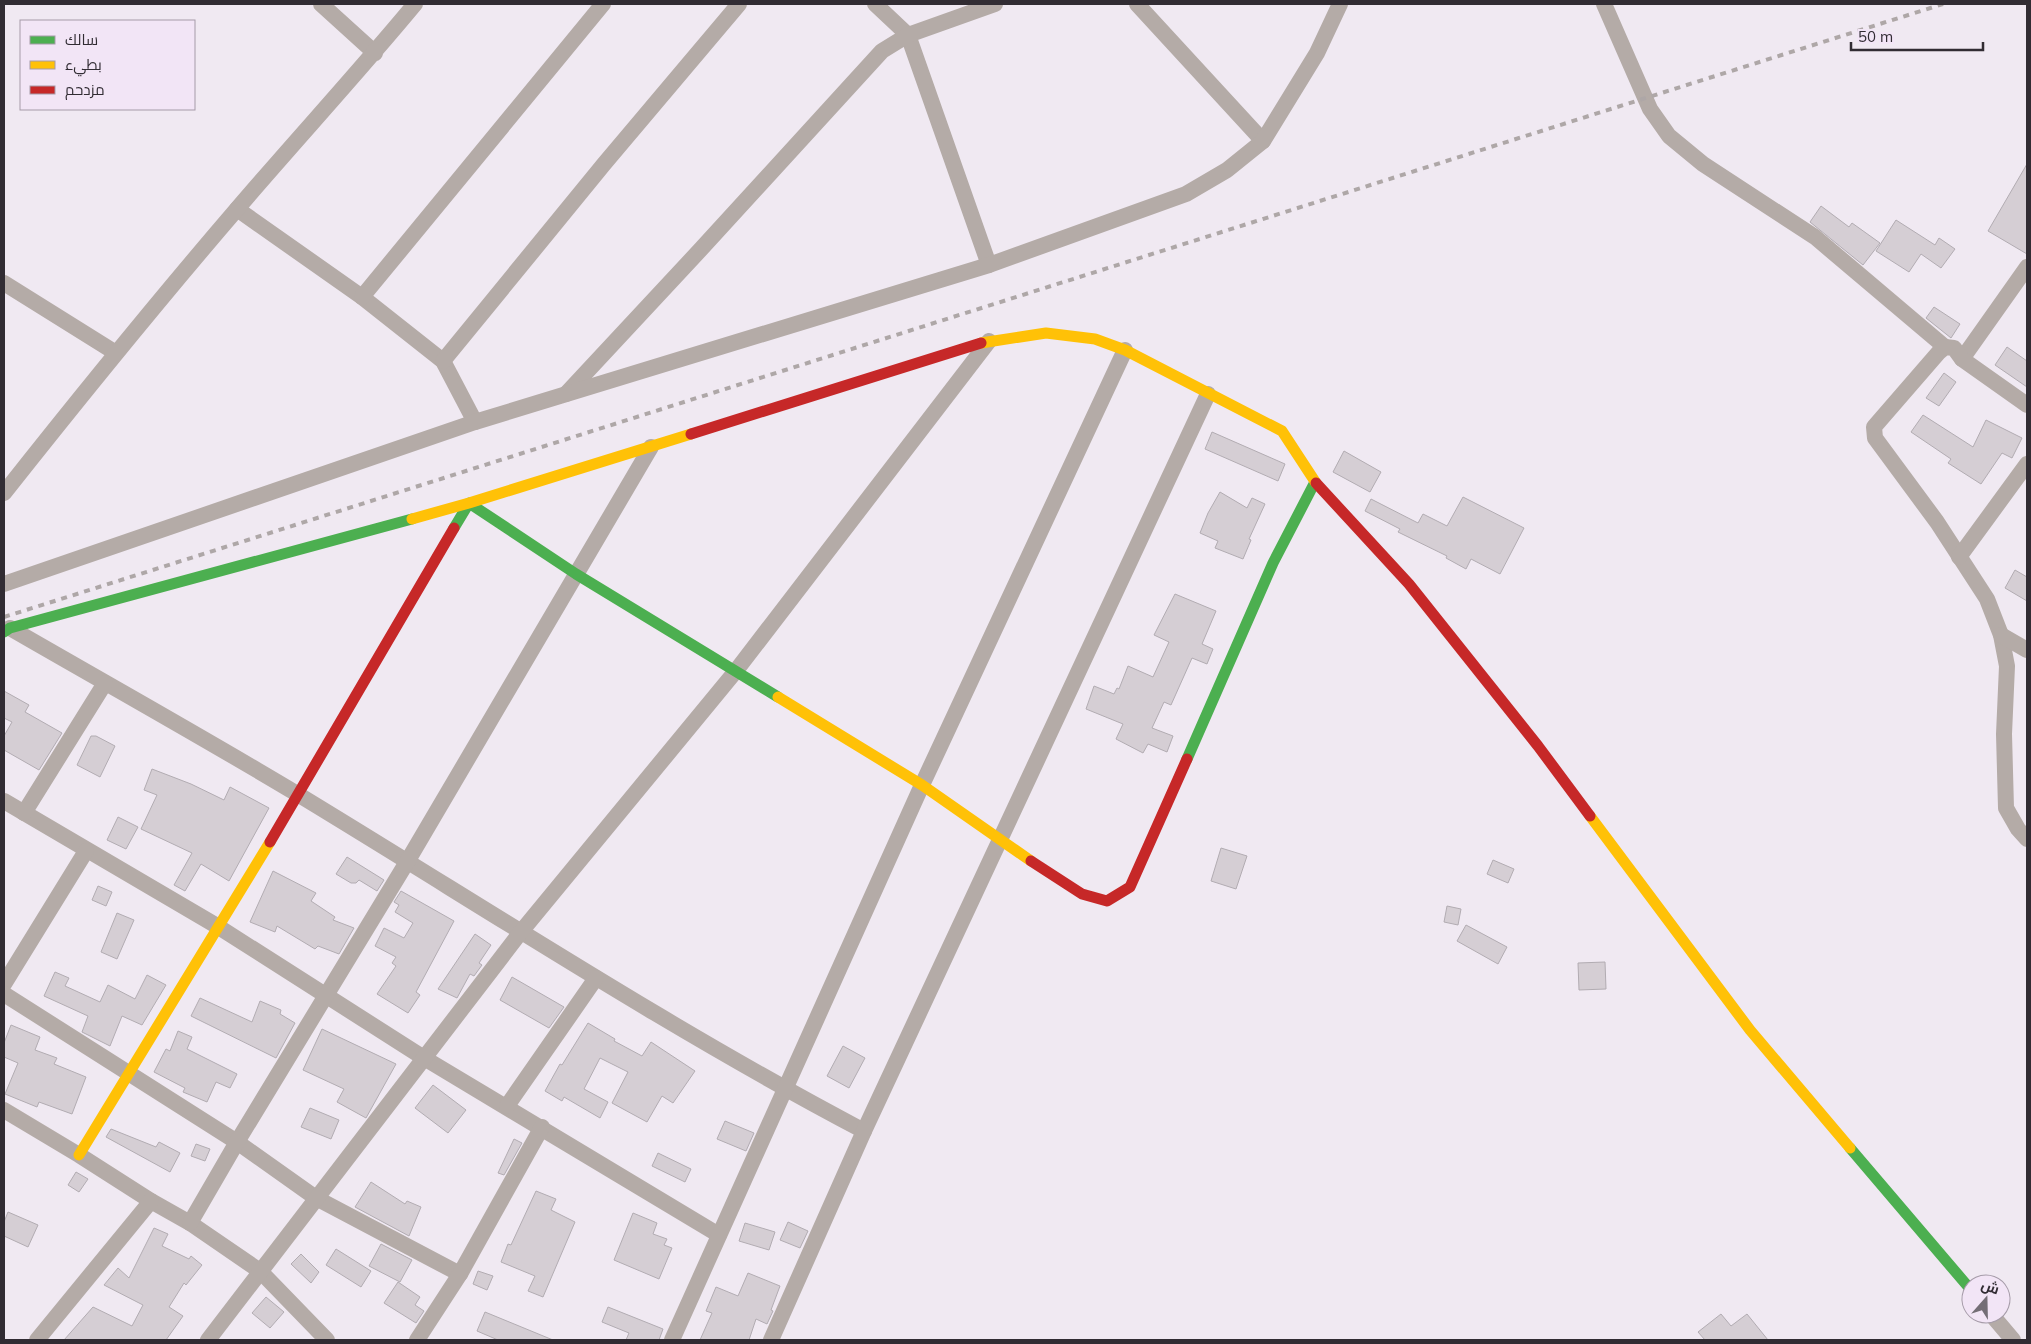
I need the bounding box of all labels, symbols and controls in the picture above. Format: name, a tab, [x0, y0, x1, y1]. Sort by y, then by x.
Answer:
legend	[20, 20, 195, 110]
scale bar	[1851, 20, 1984, 52]
text: 50 m	[1858, 27, 1893, 46]
text: سالك	[65, 30, 98, 49]
text: بطيء	[65, 55, 102, 77]
text: مزدحم	[65, 80, 105, 100]
north arrow	[1961, 1274, 2011, 1324]
text: ش	[1979, 1275, 2002, 1298]

